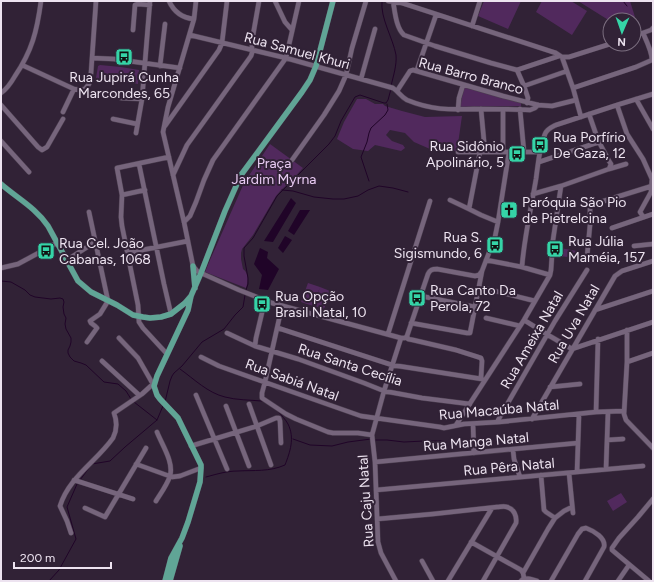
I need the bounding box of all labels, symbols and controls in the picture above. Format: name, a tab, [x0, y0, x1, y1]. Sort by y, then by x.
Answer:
north arrow	[602, 12, 642, 52]
street label: Rua Samuel Khuri	[242, 29, 352, 73]
text: N	[617, 35, 626, 48]
bus stop icon: Rua Jupirá Cunha Marcondes, 65	[114, 47, 134, 67]
street label: Rua Barro Branco	[417, 54, 525, 98]
place label: Rua Jupirá Cunha Marcondes, 65	[69, 69, 179, 102]
place label: Rua Porfírio De Gaza, 12	[553, 129, 626, 162]
bus stop icon: Rua Porfírio De Gaza, 12	[530, 135, 550, 155]
place label: Rua Sidônio Apolinário, 5	[426, 138, 504, 171]
bus stop icon: Rua Sidônio Apolinário, 5	[507, 144, 527, 164]
park label: Praça Jardim Myrna	[232, 155, 316, 188]
place label: Paróquia São Pio de Pietrelcina	[522, 194, 626, 227]
church icon: Paróquia São Pio de Pietrelcina	[499, 200, 519, 220]
place label: Rua S. Sigismundo, 6	[394, 229, 482, 262]
place label: Rua Júlia Maméia, 157	[568, 233, 645, 266]
place label: Rua Cel. João Cabanas, 1068	[59, 235, 151, 268]
bus stop icon: Rua S. Sigismundo, 6	[485, 235, 505, 255]
bus stop icon: Rua Júlia Maméia, 157	[545, 239, 565, 259]
bus stop icon: Rua Cel. João Cabanas, 1068	[36, 241, 56, 261]
place label: Rua Canto Da Perola, 72	[430, 282, 516, 315]
street label: Rua Uva Natal	[545, 282, 603, 366]
place label: Rua Opção Brasil Natal, 10	[275, 288, 367, 321]
bus stop icon: Rua Canto Da Perola, 72	[407, 288, 427, 308]
street label: Rua Ameixa Natal	[497, 288, 567, 392]
bus stop icon: Rua Opção Brasil Natal, 10	[252, 294, 272, 314]
street label: Rua Santa Cecília	[296, 340, 404, 390]
street label: Rua Sabiá Natal	[243, 355, 341, 405]
street label: Rua Macaúba Natal	[438, 396, 560, 424]
street label: Rua Manga Natal	[422, 429, 530, 455]
street label: Rua Caju Natal	[354, 454, 378, 548]
street label: Rua Pêra Natal	[463, 455, 555, 479]
scale bar	[14, 544, 111, 570]
text: 200 m	[20, 551, 55, 565]

